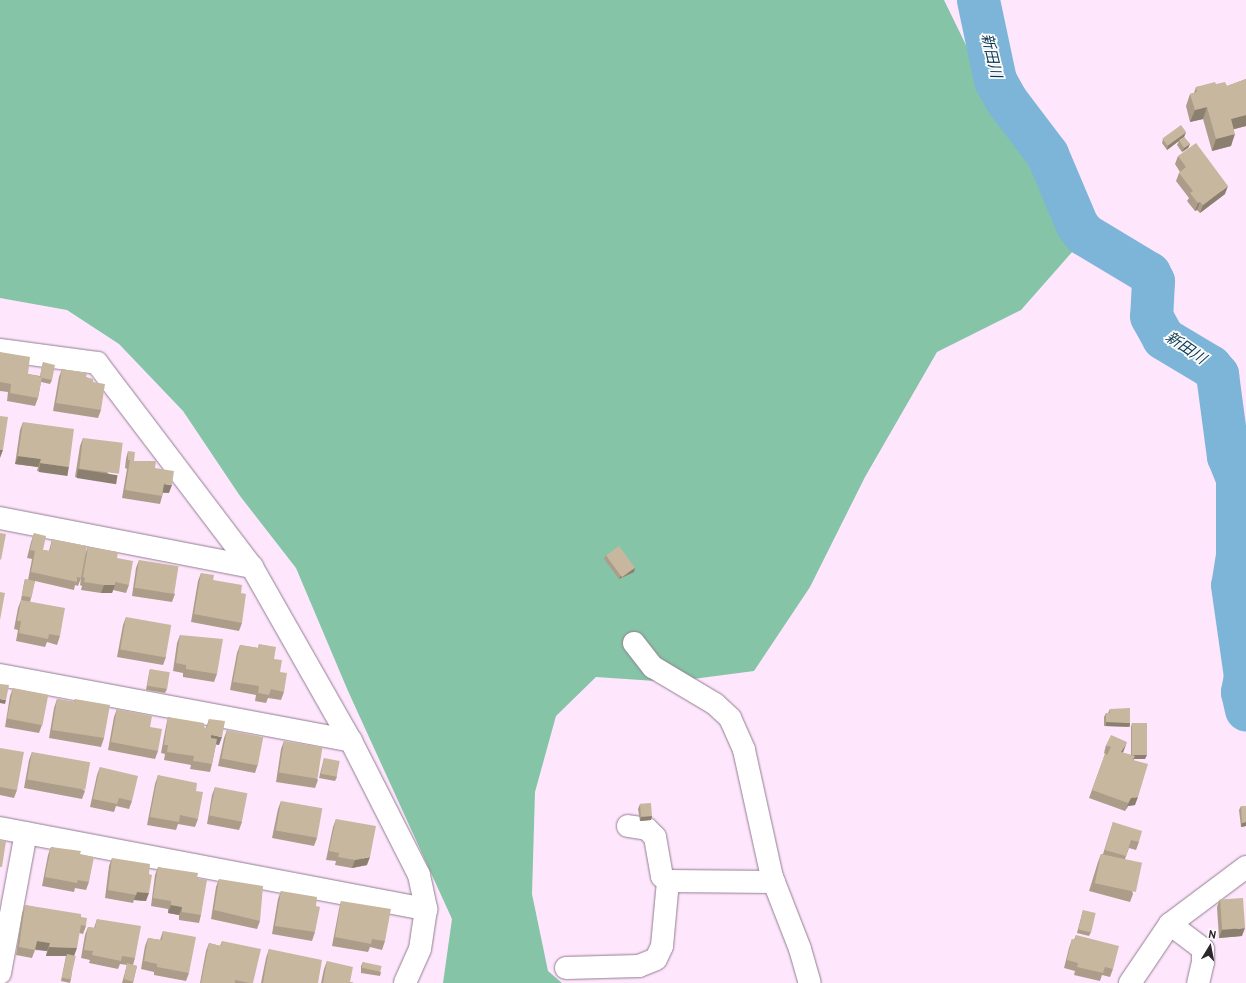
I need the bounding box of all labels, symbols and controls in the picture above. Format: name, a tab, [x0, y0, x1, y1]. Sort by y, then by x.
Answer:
water label: 新田川	[976, 32, 1004, 80]
water label: 新田川	[1161, 329, 1209, 369]
north arrow	[1190, 927, 1230, 967]
text: N	[1207, 928, 1217, 943]

